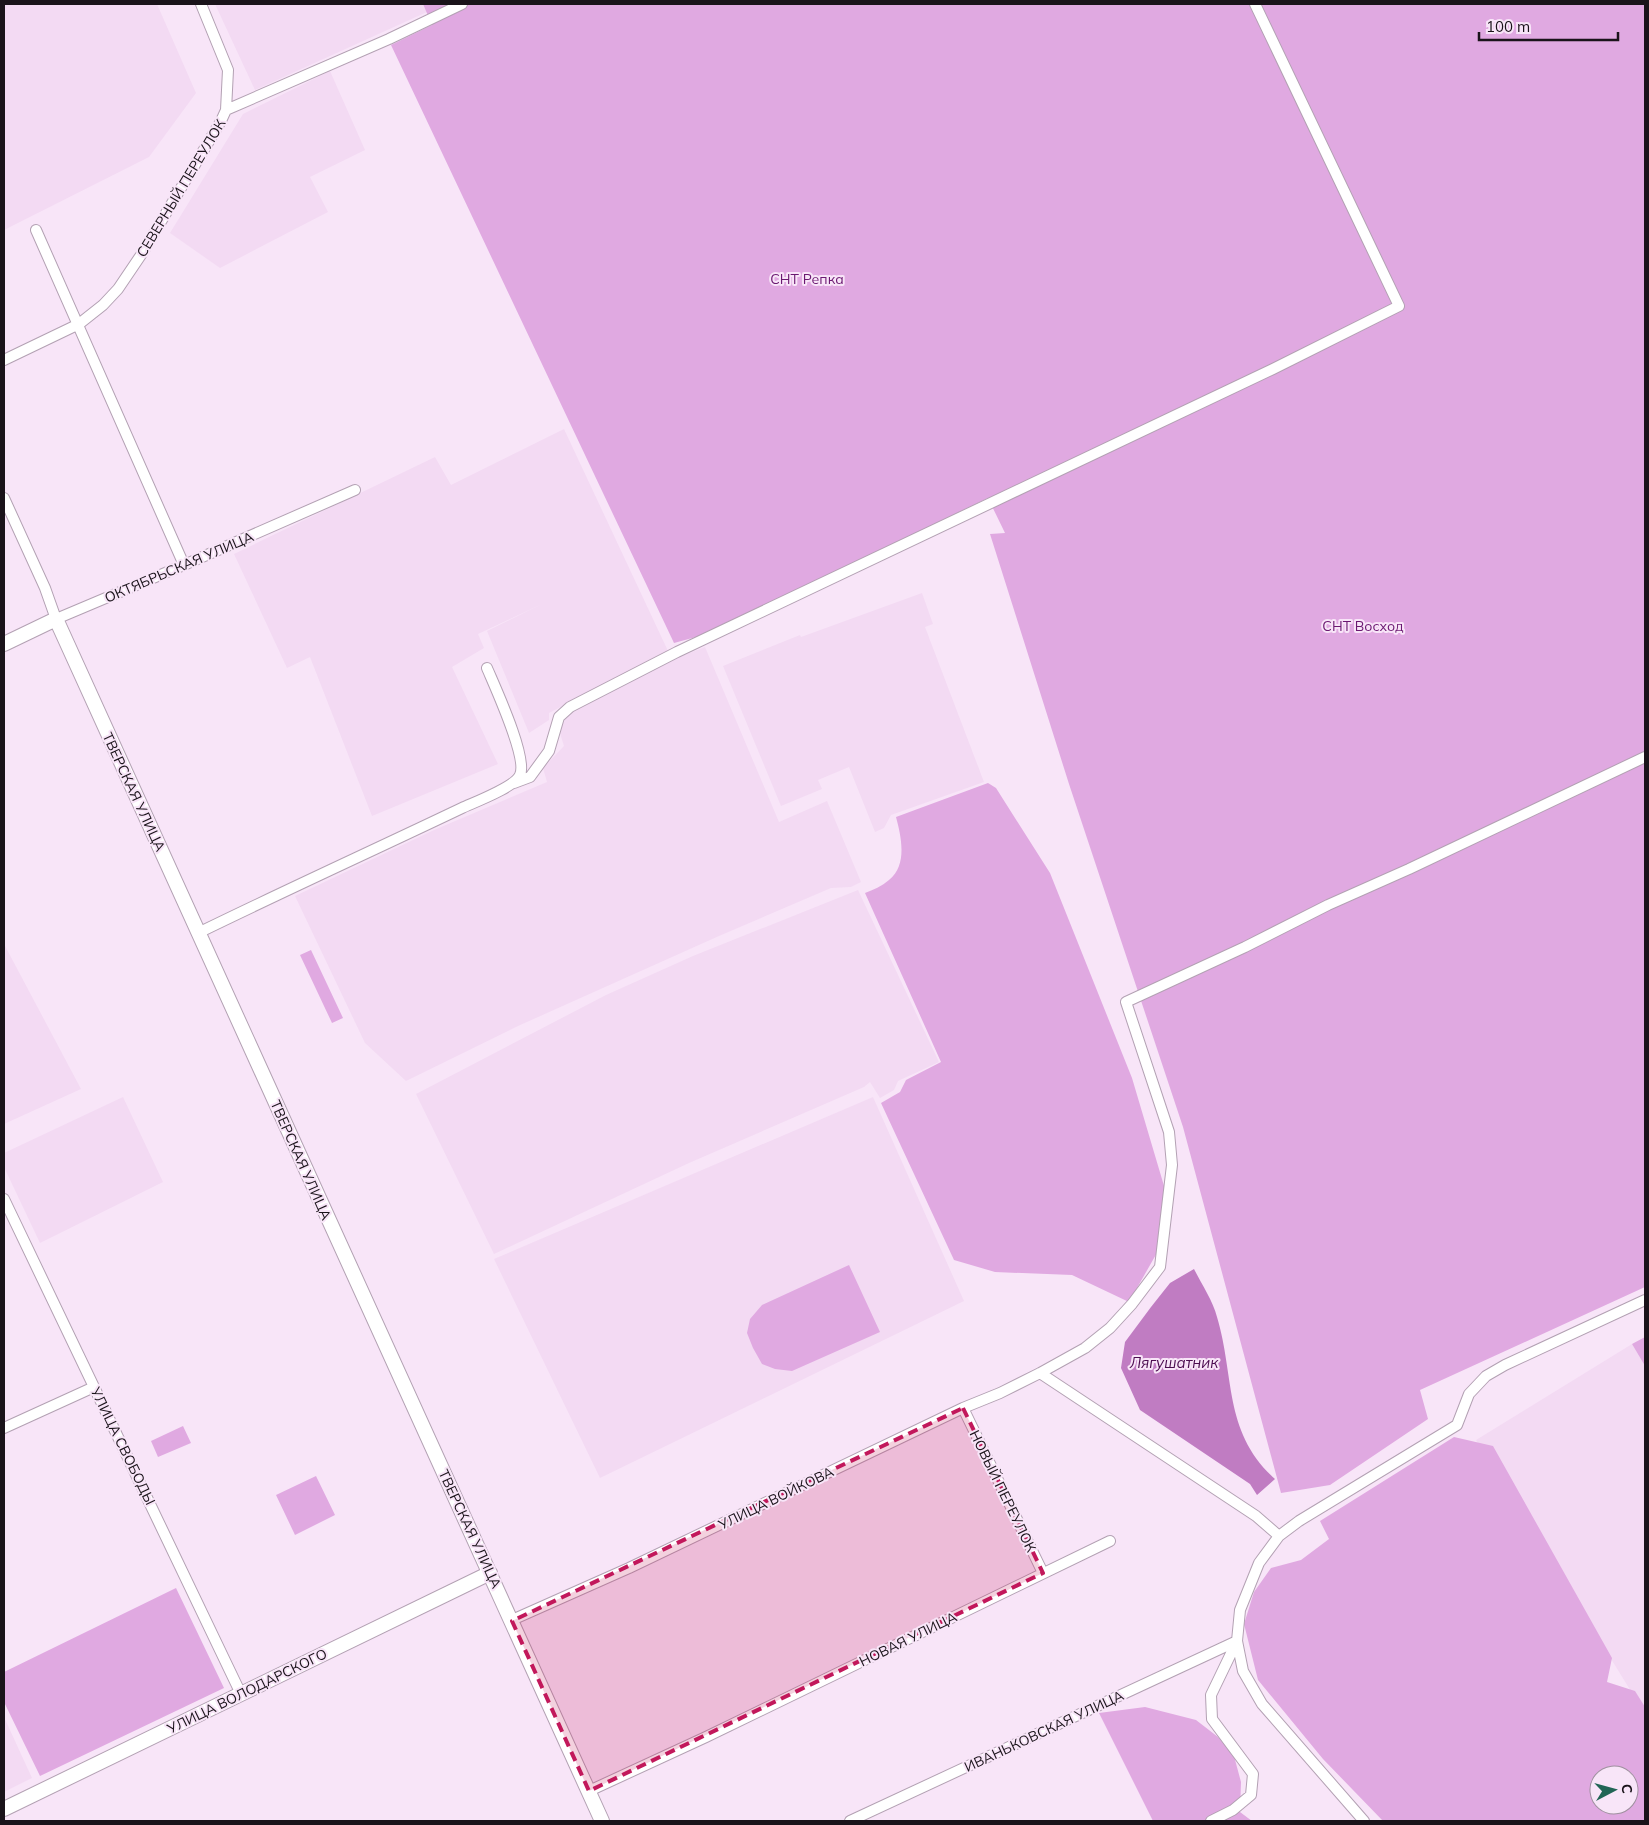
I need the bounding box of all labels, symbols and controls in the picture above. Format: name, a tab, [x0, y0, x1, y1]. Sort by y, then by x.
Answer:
scale bar	[1479, 10, 1618, 42]
text: 100 m	[1486, 17, 1530, 36]
street label: СЕВЕРНЫЙ ПЕРЕУЛОК	[133, 115, 230, 260]
park label: СНТ Репка	[770, 270, 844, 288]
street label: ОКТЯБРЬСКАЯ УЛИЦА	[102, 527, 257, 607]
park label: СНТ Восход	[1322, 617, 1404, 635]
street label: ТВЕРСКАЯ УЛИЦА	[99, 730, 170, 855]
street label: ТВЕРСКАЯ УЛИЦА	[266, 1097, 336, 1223]
water label: Лягушатник	[1129, 1353, 1219, 1372]
street label: УЛИЦА СВОБОДЫ	[86, 1383, 159, 1508]
street label: НОВЫЙ ПЕРЕУЛОК	[966, 1427, 1041, 1556]
street label: УЛИЦА ВОЙКОВА	[715, 1462, 837, 1534]
street label: ТВЕРСКАЯ УЛИЦА	[435, 1467, 506, 1592]
street label: НОВАЯ УЛИЦА	[856, 1607, 960, 1670]
street label: УЛИЦА ВОЛОДАРСКОГО	[163, 1644, 330, 1738]
street label: ИВАНЬКОВСКАЯ УЛИЦА	[961, 1686, 1127, 1776]
north arrow	[1589, 1765, 1639, 1815]
text: С	[1617, 1783, 1636, 1794]

